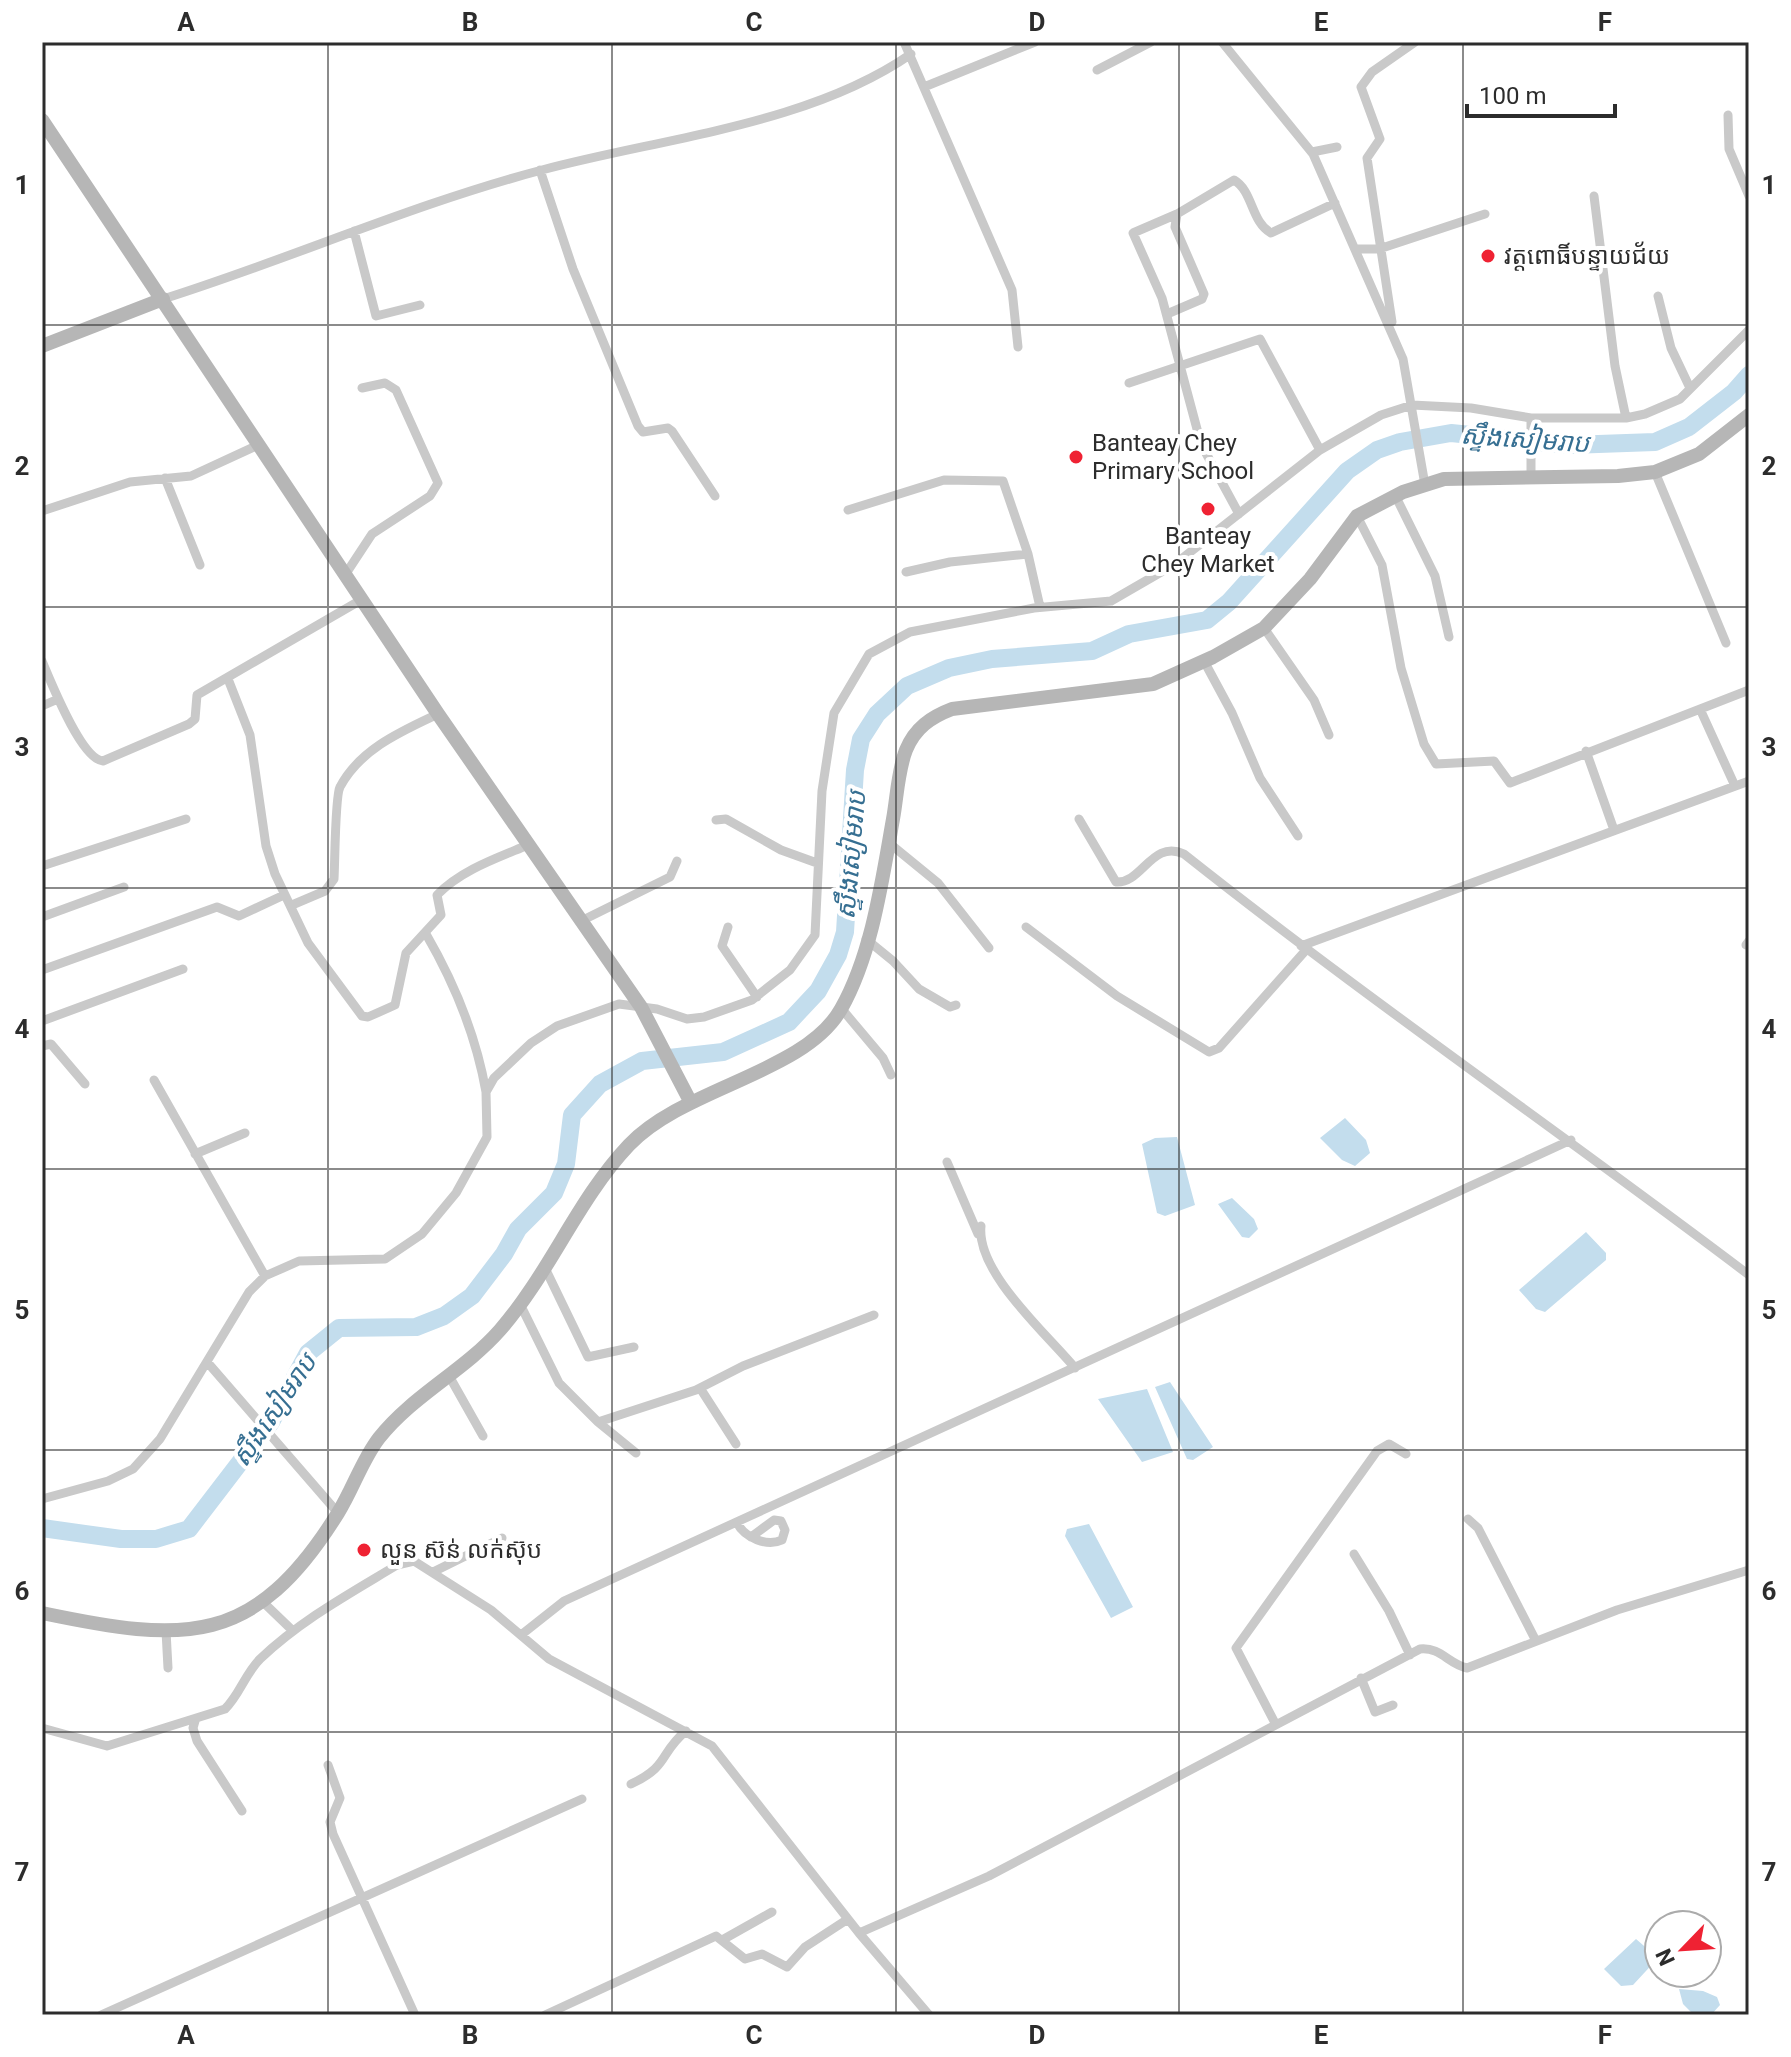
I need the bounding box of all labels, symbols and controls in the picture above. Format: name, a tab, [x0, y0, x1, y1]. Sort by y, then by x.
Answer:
text: A	[177, 7, 195, 37]
text: B	[462, 7, 478, 37]
text: C	[745, 7, 763, 37]
text: D	[1029, 7, 1045, 37]
text: E	[1314, 7, 1329, 37]
text: F	[1598, 7, 1612, 37]
scale bar	[1467, 68, 1615, 118]
text: 100 m	[1479, 82, 1546, 110]
text: 1	[15, 170, 29, 200]
text: 1	[1762, 170, 1776, 200]
place label: វត្តពោធិ៍បន្ទាយជ័យ	[1504, 241, 1670, 271]
marker: វត្តពោធិ៍បន្ទាយជ័យ	[1479, 247, 1497, 265]
water label: ស្ទឹងសៀមរាប	[1460, 418, 1593, 460]
place label: Banteay Chey Primary School	[1092, 429, 1254, 485]
marker: Banteay Chey Primary School	[1067, 448, 1085, 466]
text: 2	[15, 451, 29, 481]
text: 2	[1762, 451, 1776, 481]
marker: Banteay Chey Market	[1199, 500, 1217, 518]
place label: Banteay Chey Market	[1141, 522, 1275, 578]
text: 3	[15, 732, 29, 762]
text: 3	[1762, 732, 1776, 762]
water label: ស្ទឹងសៀមរាប	[828, 787, 873, 921]
text: 4	[15, 1014, 30, 1044]
text: 4	[1762, 1014, 1777, 1044]
text: 5	[15, 1295, 29, 1325]
text: 5	[1762, 1295, 1776, 1325]
water label: ស្ទឹងសៀមរាប	[224, 1345, 325, 1473]
place label: លួន ស៊ន់ លក់ស៊ុប	[380, 1536, 542, 1565]
marker: លួន ស៊ន់ លក់ស៊ុប	[355, 1541, 373, 1559]
text: 6	[15, 1576, 30, 1606]
text: 6	[1762, 1576, 1777, 1606]
text: 7	[15, 1857, 29, 1887]
text: 7	[1762, 1857, 1776, 1887]
north arrow	[1643, 1909, 1723, 1989]
text: N	[1651, 1945, 1680, 1970]
text: A	[177, 2020, 195, 2050]
text: B	[462, 2020, 478, 2050]
text: C	[745, 2020, 763, 2050]
text: D	[1029, 2020, 1045, 2050]
text: E	[1314, 2020, 1329, 2050]
text: F	[1598, 2020, 1612, 2050]

